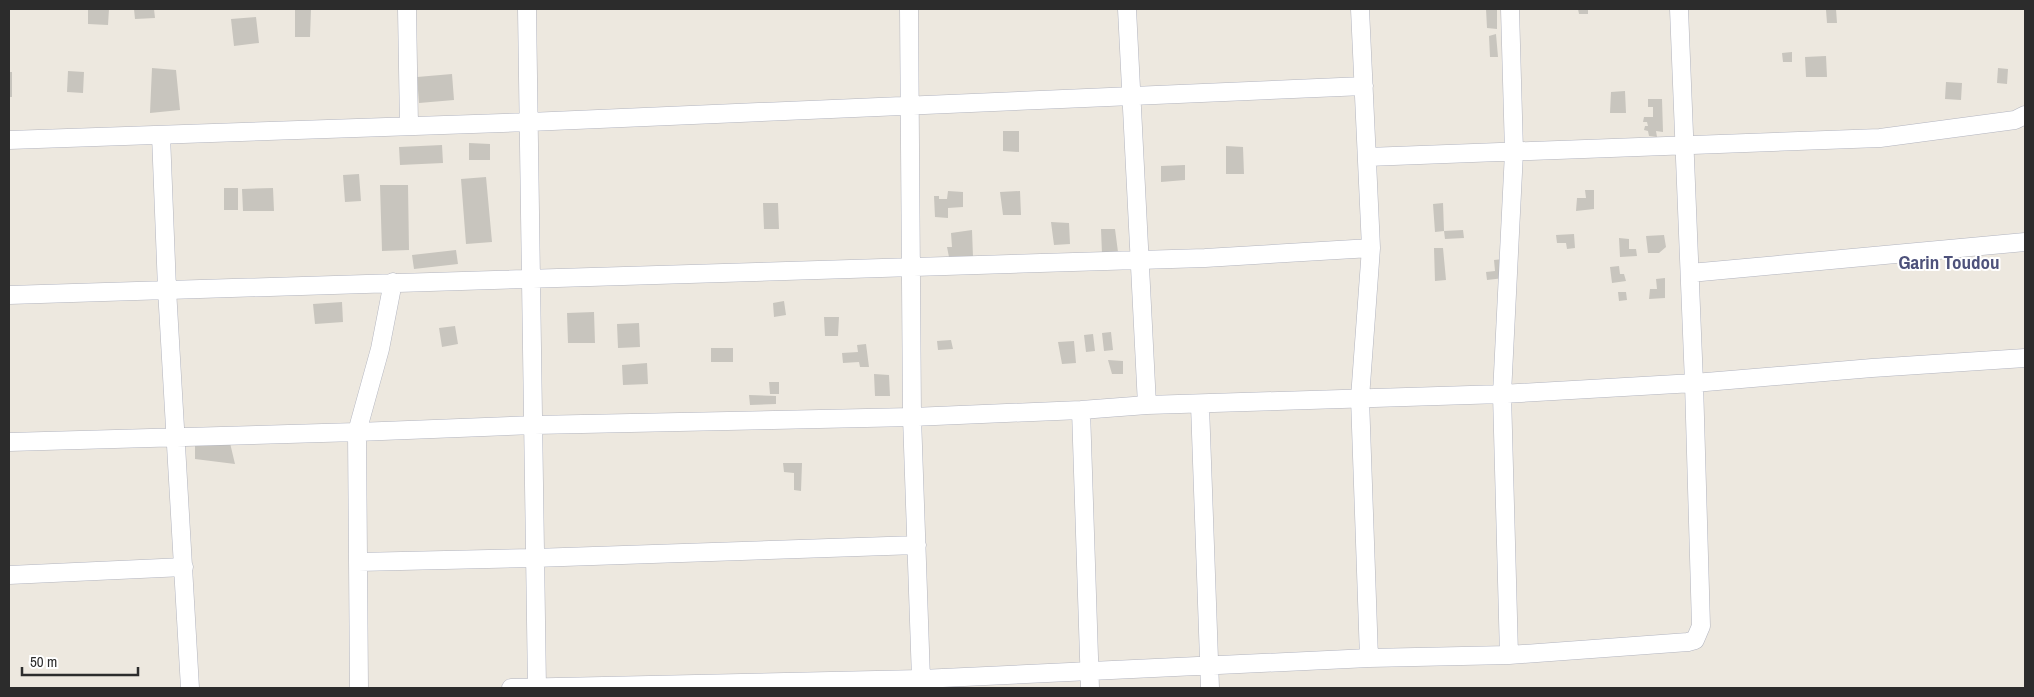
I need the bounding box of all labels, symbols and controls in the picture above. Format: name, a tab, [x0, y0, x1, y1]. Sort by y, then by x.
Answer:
district label: Garin Toudou	[1898, 249, 2000, 275]
scale bar	[22, 644, 139, 676]
text: 50 m	[30, 651, 57, 672]

